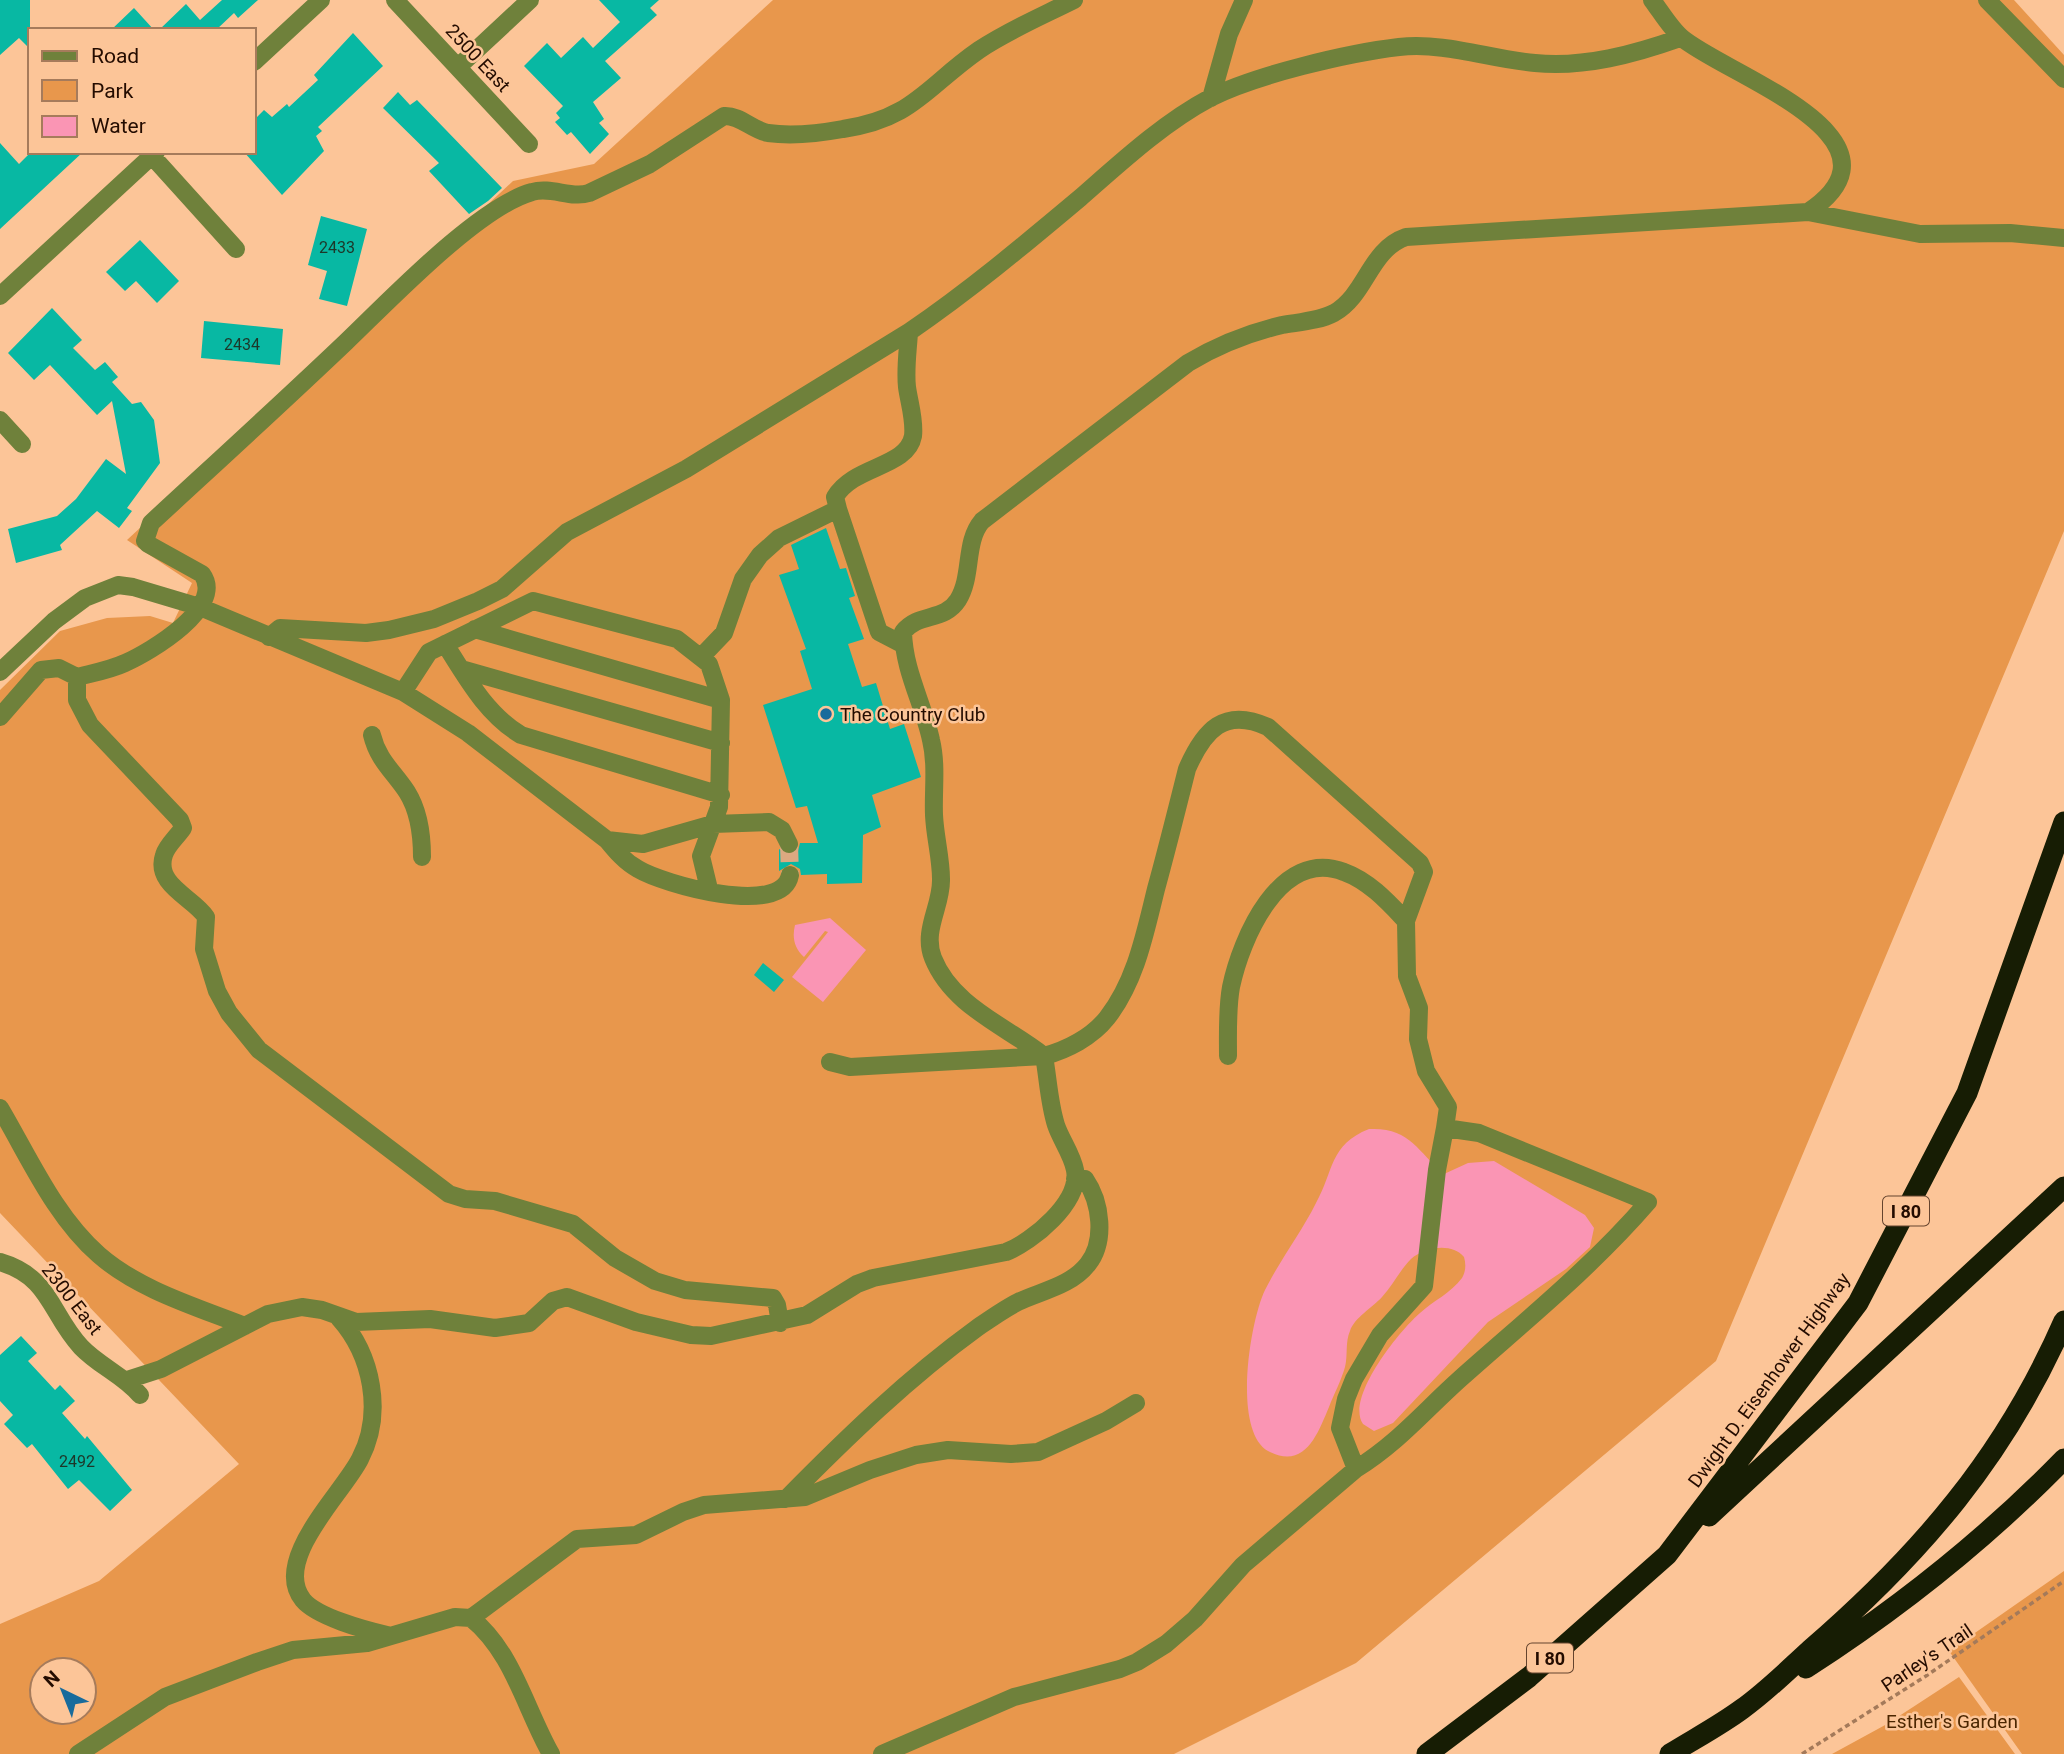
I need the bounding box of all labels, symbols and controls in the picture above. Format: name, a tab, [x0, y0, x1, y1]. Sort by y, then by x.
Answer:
street label: 2500 East	[441, 19, 515, 97]
legend	[28, 28, 256, 154]
text: Road	[91, 44, 139, 68]
text: Park	[91, 79, 134, 103]
text: Water	[91, 114, 146, 138]
house number: 2433	[319, 238, 355, 257]
house number: 2434	[224, 335, 260, 354]
place label: The Country Club	[840, 703, 985, 726]
marker: The Country Club	[818, 706, 834, 722]
road number: I 80	[1883, 1196, 1929, 1226]
street label: 2300 East	[37, 1259, 107, 1339]
street label: Dwight D. Eisenhower Highway	[1683, 1268, 1855, 1492]
house number: 2492	[59, 1452, 95, 1471]
street label: Parley's Trail	[1877, 1619, 1977, 1697]
road number: I 80	[1527, 1644, 1573, 1672]
north arrow	[28, 1656, 98, 1726]
text: N	[39, 1666, 64, 1692]
park label: Esther's Garden	[1886, 1710, 2018, 1733]

